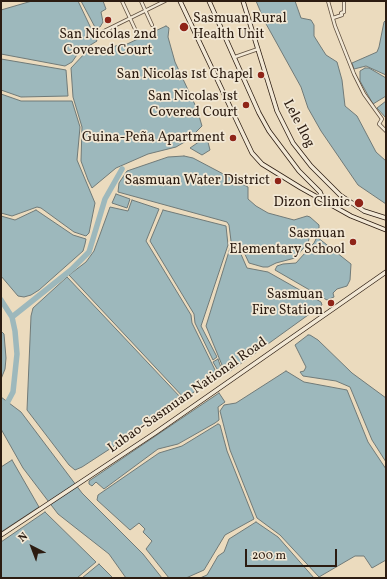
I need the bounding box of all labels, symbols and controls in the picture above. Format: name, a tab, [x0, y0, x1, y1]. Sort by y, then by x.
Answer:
place label: Sasmuan Rural Health Unit	[193, 11, 287, 44]
marker: San Nicolas 2nd Covered Court	[103, 15, 113, 25]
marker: Sasmuan Rural Health Unit	[178, 21, 190, 33]
place label: San Nicolas 2nd Covered Court	[59, 27, 157, 60]
place label: San Nicolas 1st Chapel	[117, 67, 253, 83]
marker: San Nicolas 1st Chapel	[256, 70, 266, 80]
place label: San Nicolas 1st Covered Court	[148, 89, 238, 122]
street label: Lele Ilog	[278, 97, 318, 151]
marker: San Nicolas 1st Covered Court	[241, 100, 251, 110]
place label: Guina-Peña Apartment	[82, 130, 225, 146]
marker: Guina-Peña Apartment	[228, 133, 238, 143]
place label: Sasmuan Water District	[124, 173, 270, 189]
marker: Sasmuan Water District	[273, 176, 283, 186]
place label: Dizon Clinic	[274, 195, 350, 211]
marker: Dizon Clinic	[353, 197, 365, 209]
place label: Sasmuan Elementary School	[229, 226, 345, 258]
marker: Sasmuan Elementary School	[348, 237, 358, 247]
place label: Sasmuan Fire Station	[252, 287, 323, 320]
marker: Sasmuan Fire Station	[326, 298, 336, 308]
street label: Lubao-Sasmuan National Road	[105, 335, 271, 457]
north arrow	[12, 527, 52, 567]
text: N	[16, 529, 32, 546]
scale bar	[247, 541, 339, 567]
text: 200 m	[252, 548, 286, 564]

